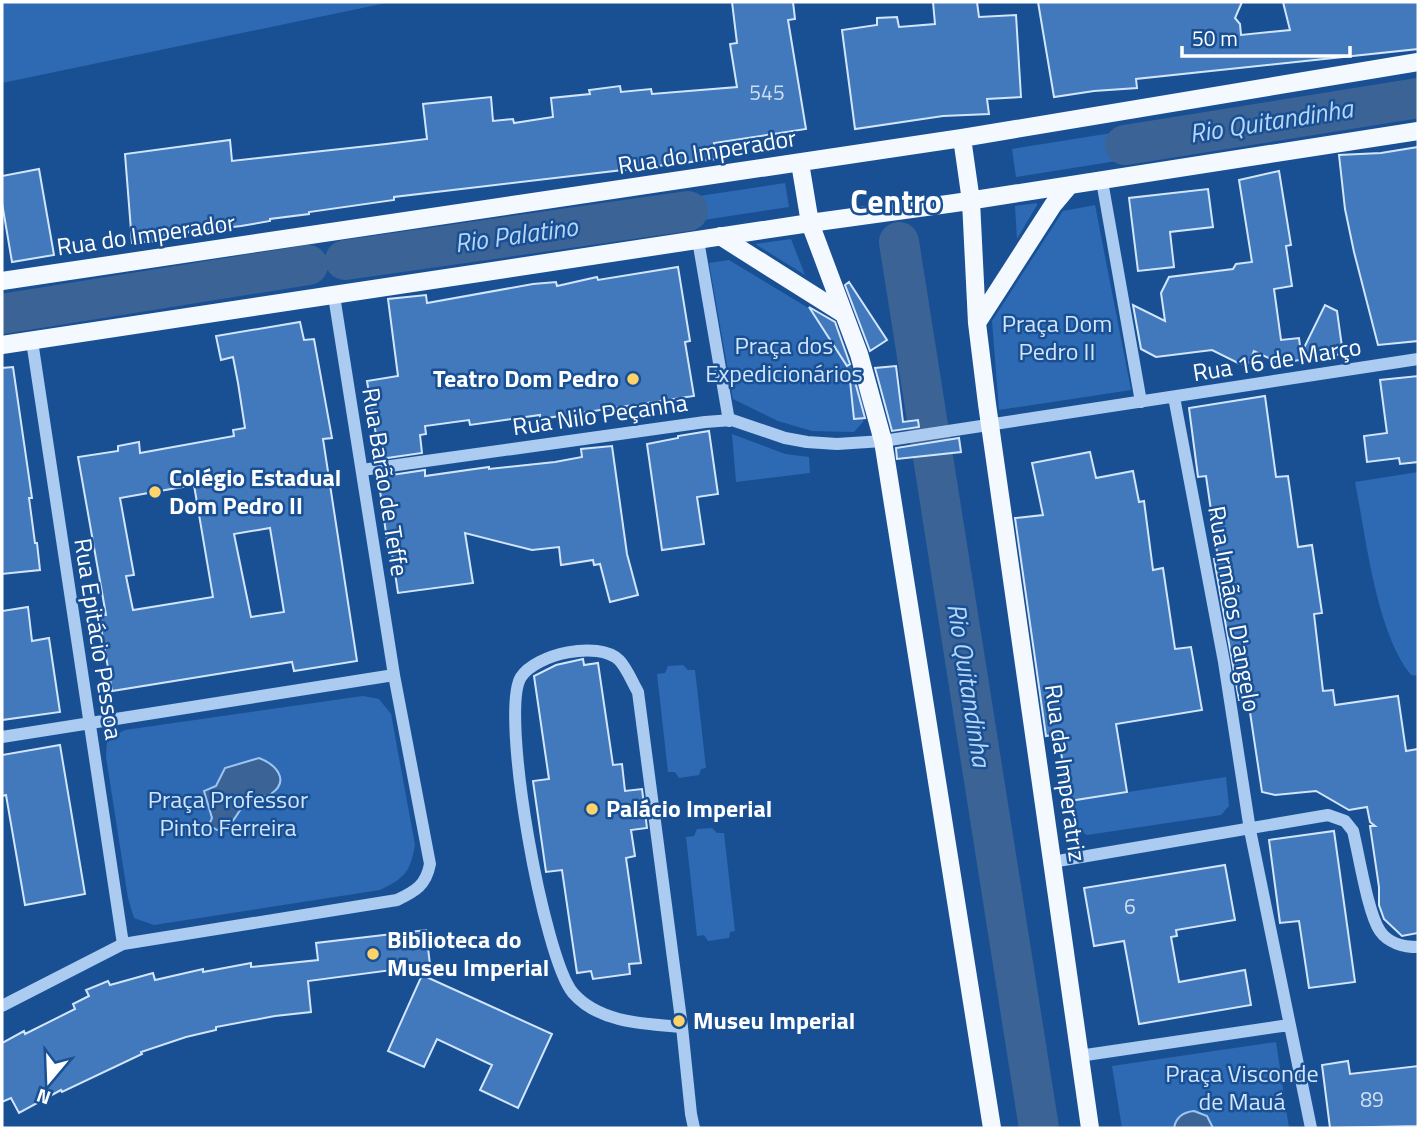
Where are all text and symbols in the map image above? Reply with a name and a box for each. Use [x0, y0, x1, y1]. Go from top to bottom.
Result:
scale bar [1182, 14, 1350, 58]
text: 50 m [1192, 22, 1238, 54]
house number: 545 [749, 76, 785, 108]
water label: Rio Quitandinha [1187, 88, 1357, 153]
street label: Rua do Imperador [615, 119, 799, 183]
district label: Centro [850, 177, 942, 225]
street label: Rua do Imperador [54, 204, 238, 264]
water label: Rio Palatino [452, 206, 581, 262]
park label: Praça Dom Pedro II [1002, 305, 1112, 369]
park label: Praça dos Expedicionários [705, 327, 863, 391]
street label: Rua 16 de Março [1190, 328, 1364, 390]
place label: Teatro Dom Pedro [433, 360, 619, 396]
marker: Teatro Dom Pedro [625, 371, 641, 387]
street label: Rua Nilo Peçanha [510, 384, 690, 444]
street label: Rua Barão de Teffe [353, 385, 419, 579]
place label: Colégio Estadual Dom Pedro II [169, 459, 341, 523]
marker: Colégio Estadual Dom Pedro II [147, 484, 163, 500]
street label: Rua Irmãos D'angelo [1199, 503, 1271, 714]
street label: Rua Epitácio Pessoa [65, 536, 133, 742]
water label: Rio Quitandinha [937, 601, 1002, 771]
street label: Rua da Imperatriz [1036, 682, 1096, 864]
park label: Praça Professor Pinto Ferreira [148, 781, 308, 845]
place label: Palácio Imperial [606, 790, 772, 826]
marker: Palácio Imperial [584, 801, 600, 817]
house number: 6 [1124, 890, 1136, 922]
place label: Biblioteca do Museu Imperial [387, 921, 549, 985]
marker: Biblioteca do Museu Imperial [365, 946, 381, 962]
place label: Museu Imperial [693, 1002, 855, 1038]
marker: Museu Imperial [671, 1013, 687, 1029]
north arrow [14, 1046, 84, 1116]
park label: Praça Visconde de Mauá [1165, 1055, 1319, 1119]
text: N [32, 1082, 54, 1113]
house number: 89 [1360, 1083, 1384, 1115]

